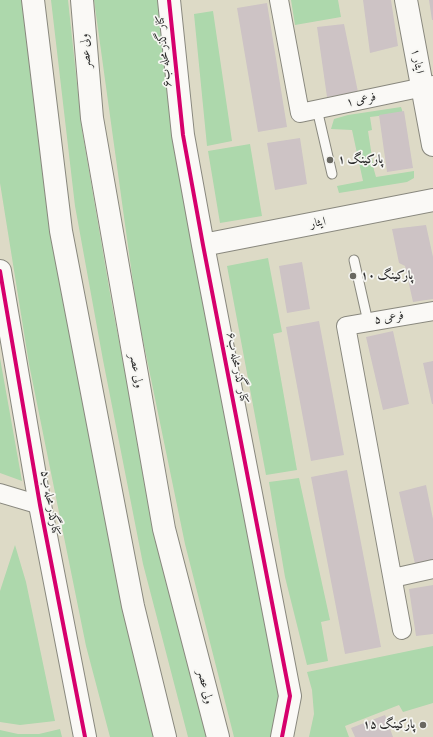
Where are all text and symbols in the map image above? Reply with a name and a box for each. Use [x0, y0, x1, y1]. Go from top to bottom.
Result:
street label: کنار گذر محله ب۶ [153, 14, 175, 88]
street label: ولی عصر [77, 33, 95, 69]
street label: ایثار ۱ [408, 47, 426, 75]
street label: فرعی ۱ [345, 90, 377, 110]
place label: پارکینگ ۱ [338, 153, 383, 167]
marker: پارکینگ ۱ [325, 155, 335, 165]
street label: ایثار [309, 214, 327, 232]
place label: پارکینگ ۱۰ [361, 269, 413, 283]
marker: پارکینگ ۱۰ [348, 271, 358, 281]
street label: فرعی ۵ [373, 308, 405, 328]
street label: کنار گذر محله ب۶ [223, 331, 251, 405]
street label: ولی عصر [126, 353, 146, 389]
street label: کنارگذر محله ب۵ [37, 469, 63, 537]
street label: ولی عصر [194, 669, 216, 705]
place label: پارکینگ ۱۵ [363, 718, 415, 732]
marker: پارکینگ ۱۵ [418, 720, 428, 730]

